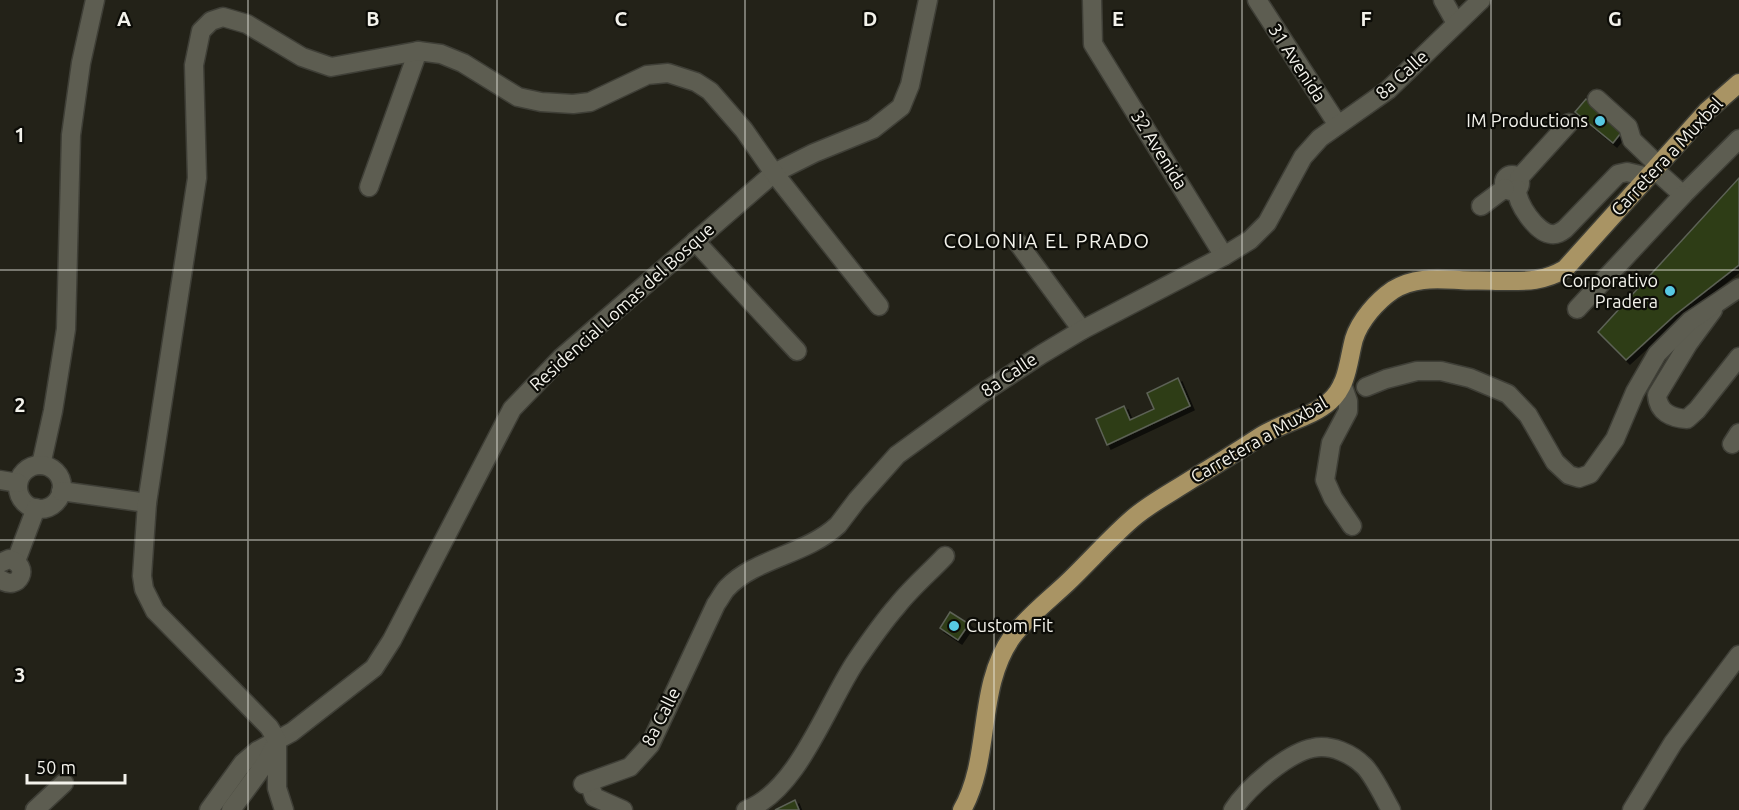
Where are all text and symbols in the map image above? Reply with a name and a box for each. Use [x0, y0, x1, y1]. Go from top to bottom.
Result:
text: A [117, 7, 131, 30]
text: B [366, 7, 380, 30]
text: C [615, 7, 628, 30]
text: D [863, 7, 877, 30]
text: E [1112, 7, 1124, 30]
text: F [1360, 7, 1372, 30]
text: G [1608, 7, 1622, 30]
street label: 31 Avenida [1265, 20, 1330, 105]
street label: 8a Calle [1371, 46, 1432, 103]
street label: Carretera a Muxbal [1606, 93, 1726, 219]
street label: 32 Avenida [1128, 106, 1192, 193]
place label: IM Productions [1466, 110, 1588, 130]
marker: IM Productions [1593, 114, 1607, 128]
text: 1 [14, 123, 26, 146]
street label: Residencial Lomas del Bosque [525, 218, 718, 394]
district label: COLONIA EL PRADO [943, 229, 1151, 252]
place label: Corporativo Pradera [1562, 270, 1658, 311]
marker: Corporativo Pradera [1663, 284, 1677, 298]
street label: 8a Calle [977, 348, 1040, 400]
street label: Carretera a Muxbal [1187, 392, 1330, 486]
text: 2 [14, 393, 26, 416]
place label: Custom Fit [966, 615, 1053, 635]
marker: Custom Fit [947, 619, 961, 633]
text: 3 [14, 663, 26, 686]
street label: 8a Calle [637, 684, 683, 749]
scale bar [27, 747, 124, 785]
text: 50 m [36, 757, 76, 777]

